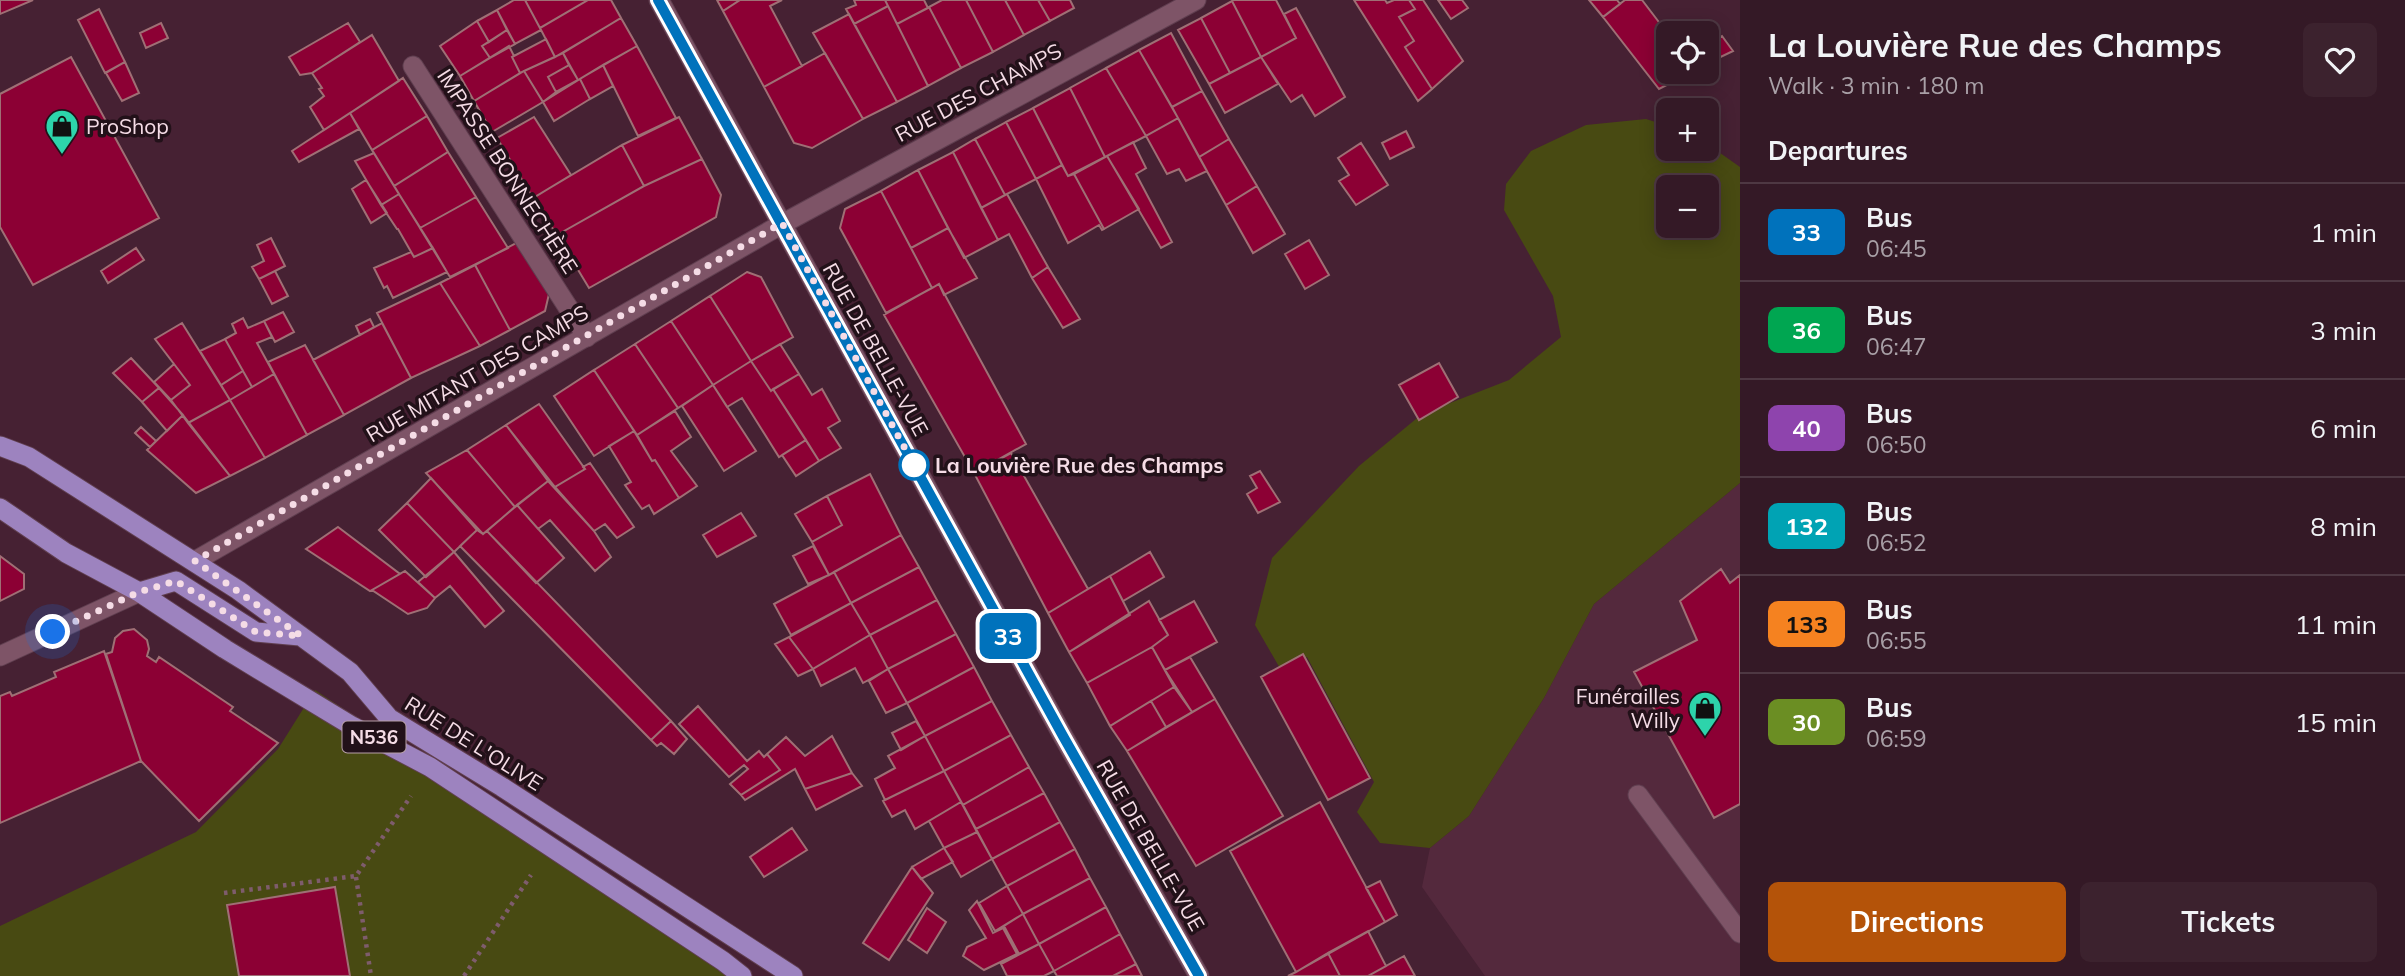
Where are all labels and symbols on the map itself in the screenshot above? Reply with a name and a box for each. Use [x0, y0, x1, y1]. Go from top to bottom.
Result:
street label: RUE DES CHAMPS [890, 37, 1066, 147]
street label: IMPASSE BONNECHÈRE [432, 64, 584, 278]
shop icon: ProShop [43, 107, 81, 156]
place label: ProShop [86, 113, 169, 139]
street label: RUE DE BELLE-VUE [818, 258, 934, 440]
street label: RUE MITANT DES CAMPS [361, 299, 593, 447]
marker: La Louvière Rue des Champs [899, 450, 929, 480]
place label: La Louvière Rue des Champs [935, 452, 1224, 478]
line badge: 33 [976, 613, 1040, 659]
your location [35, 614, 70, 649]
place label: Funérailles Willy [1576, 683, 1680, 733]
shop icon: Funérailles Willy [1686, 689, 1724, 738]
street label: RUE DE L'OLIVE [400, 690, 548, 796]
road number: N536 [342, 722, 406, 752]
street label: RUE DE BELLE-VUE [1091, 755, 1211, 935]

